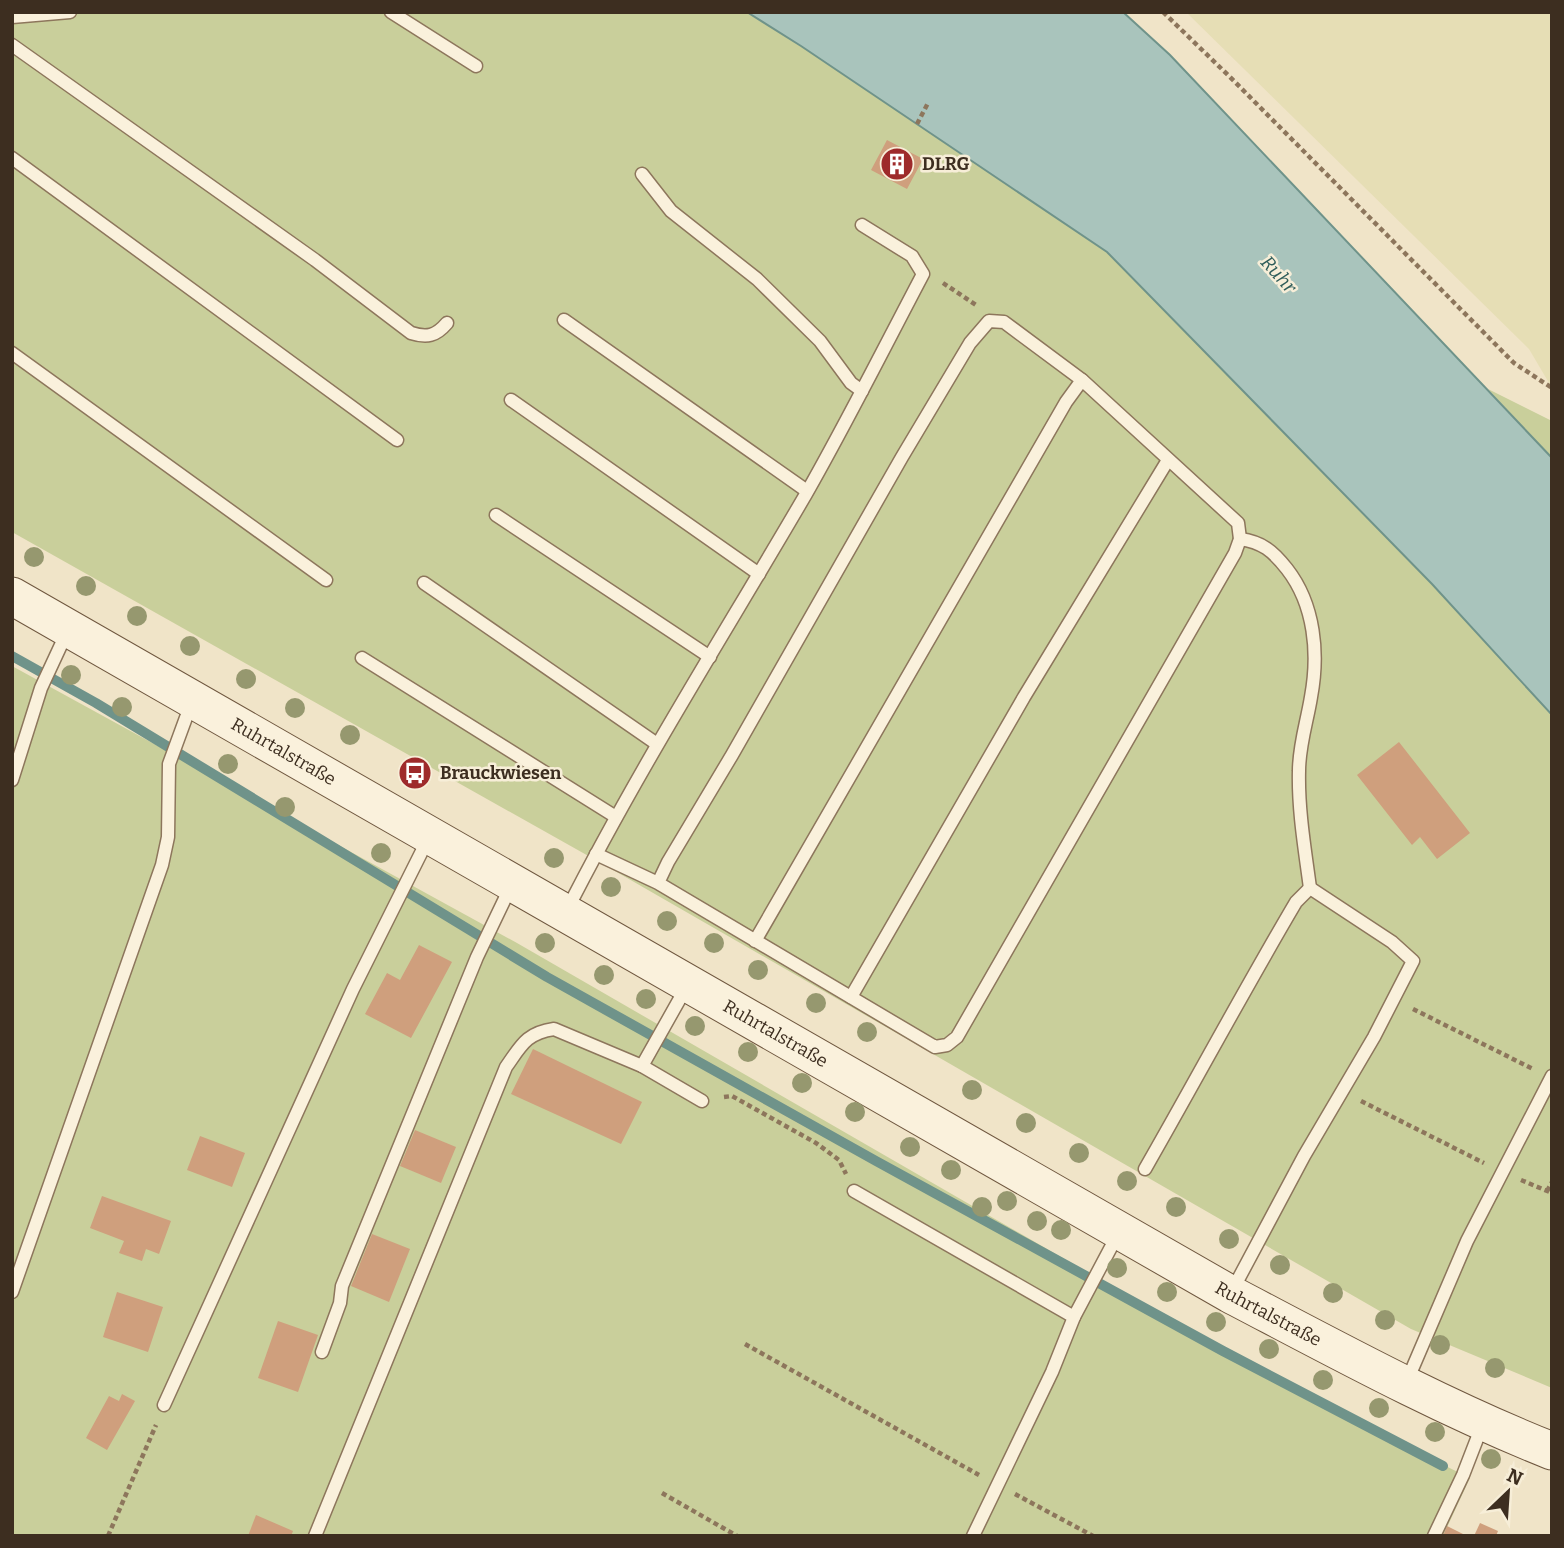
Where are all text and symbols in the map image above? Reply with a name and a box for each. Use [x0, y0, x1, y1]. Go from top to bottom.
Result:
building icon: DLRG [878, 145, 916, 183]
place label: DLRG [922, 153, 970, 175]
water label: Ruhr [1256, 251, 1302, 299]
street label: Ruhrtalstraße [227, 713, 340, 790]
bus stop icon: Brauckwiesen [396, 754, 434, 792]
place label: Brauckwiesen [440, 762, 562, 784]
street label: Ruhrtalstraße [719, 995, 832, 1072]
street label: Ruhrtalstraße [1211, 1277, 1325, 1351]
north arrow [1473, 1457, 1543, 1527]
text: N [1503, 1464, 1527, 1491]

